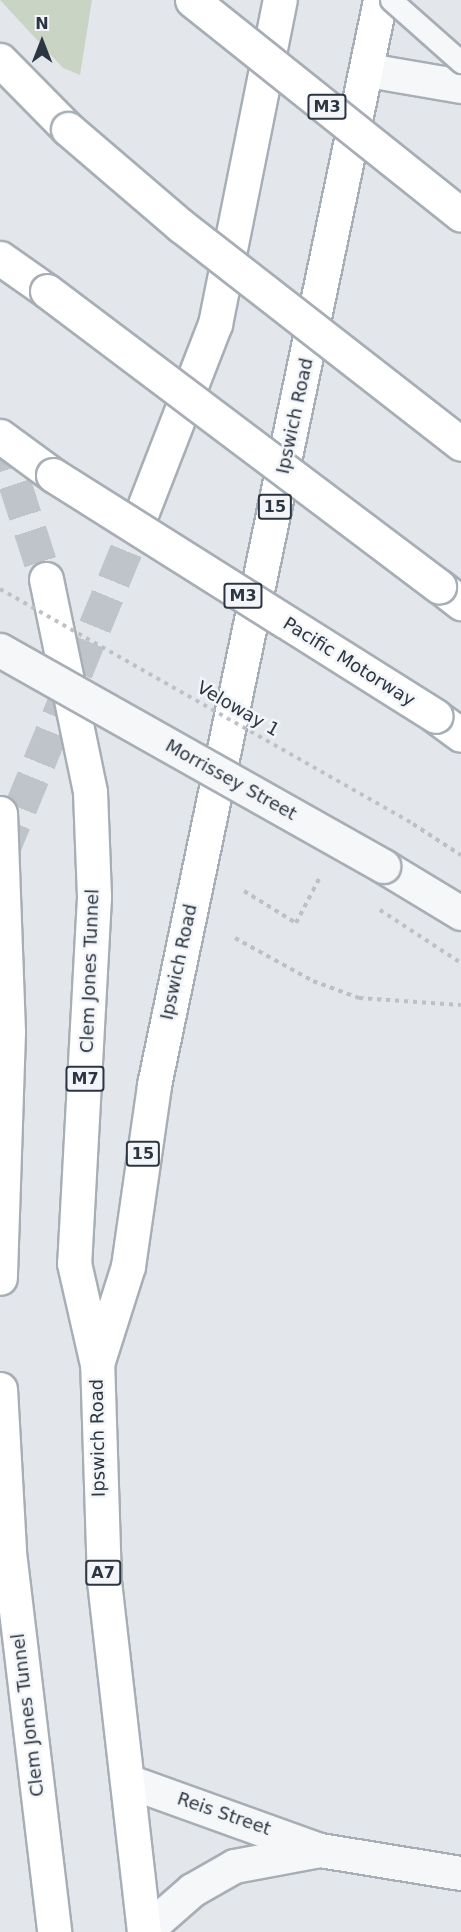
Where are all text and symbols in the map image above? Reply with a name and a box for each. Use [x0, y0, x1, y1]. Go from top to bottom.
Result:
north arrow [12, 12, 72, 72]
text: N [35, 14, 49, 33]
road number: M3 [306, 94, 348, 120]
street label: Ipswich Road [272, 356, 318, 476]
road number: 15 [257, 494, 293, 520]
road number: M3 [222, 583, 264, 609]
street label: Pacific Motorway [279, 613, 419, 711]
street label: Veloway 1 [193, 677, 283, 741]
street label: Morrissey Street [162, 735, 300, 825]
street label: Clem Jones Tunnel [76, 888, 104, 1054]
street label: Ipswich Road [156, 902, 202, 1022]
road number: M7 [64, 1066, 106, 1092]
road number: 15 [125, 1141, 161, 1167]
street label: Ipswich Road [86, 1379, 110, 1497]
road number: A7 [85, 1560, 121, 1586]
street label: Clem Jones Tunnel [7, 1632, 49, 1798]
street label: Reis Street [174, 1788, 274, 1840]

